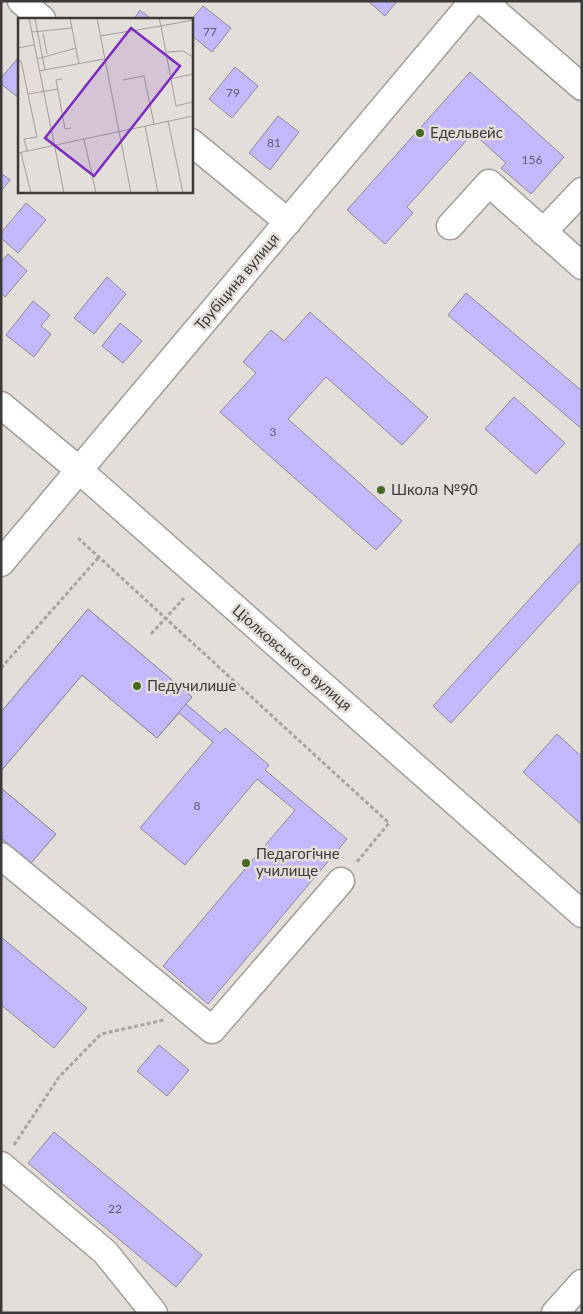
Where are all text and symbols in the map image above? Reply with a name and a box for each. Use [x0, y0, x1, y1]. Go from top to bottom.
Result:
inset map [18, 18, 192, 192]
house number: 77 [203, 24, 217, 39]
house number: 79 [226, 85, 240, 100]
place label: Едельвейс [430, 123, 503, 141]
marker: Едельвейс [414, 127, 426, 139]
house number: 81 [267, 135, 281, 150]
house number: 156 [522, 152, 542, 167]
street label: Трубіцина вулиця [190, 229, 282, 334]
house number: 3 [270, 424, 277, 439]
place label: Школа №90 [391, 480, 478, 498]
marker: Школа №90 [375, 484, 387, 496]
street label: Ціолковського вулиця [229, 601, 356, 714]
place label: Педучилише [147, 676, 236, 694]
marker: Педучилише [131, 680, 143, 692]
house number: 8 [194, 798, 201, 813]
place label: Педагогічне училище [256, 844, 340, 879]
marker: Педагогічне училище [240, 857, 252, 869]
house number: 22 [108, 1201, 122, 1216]

